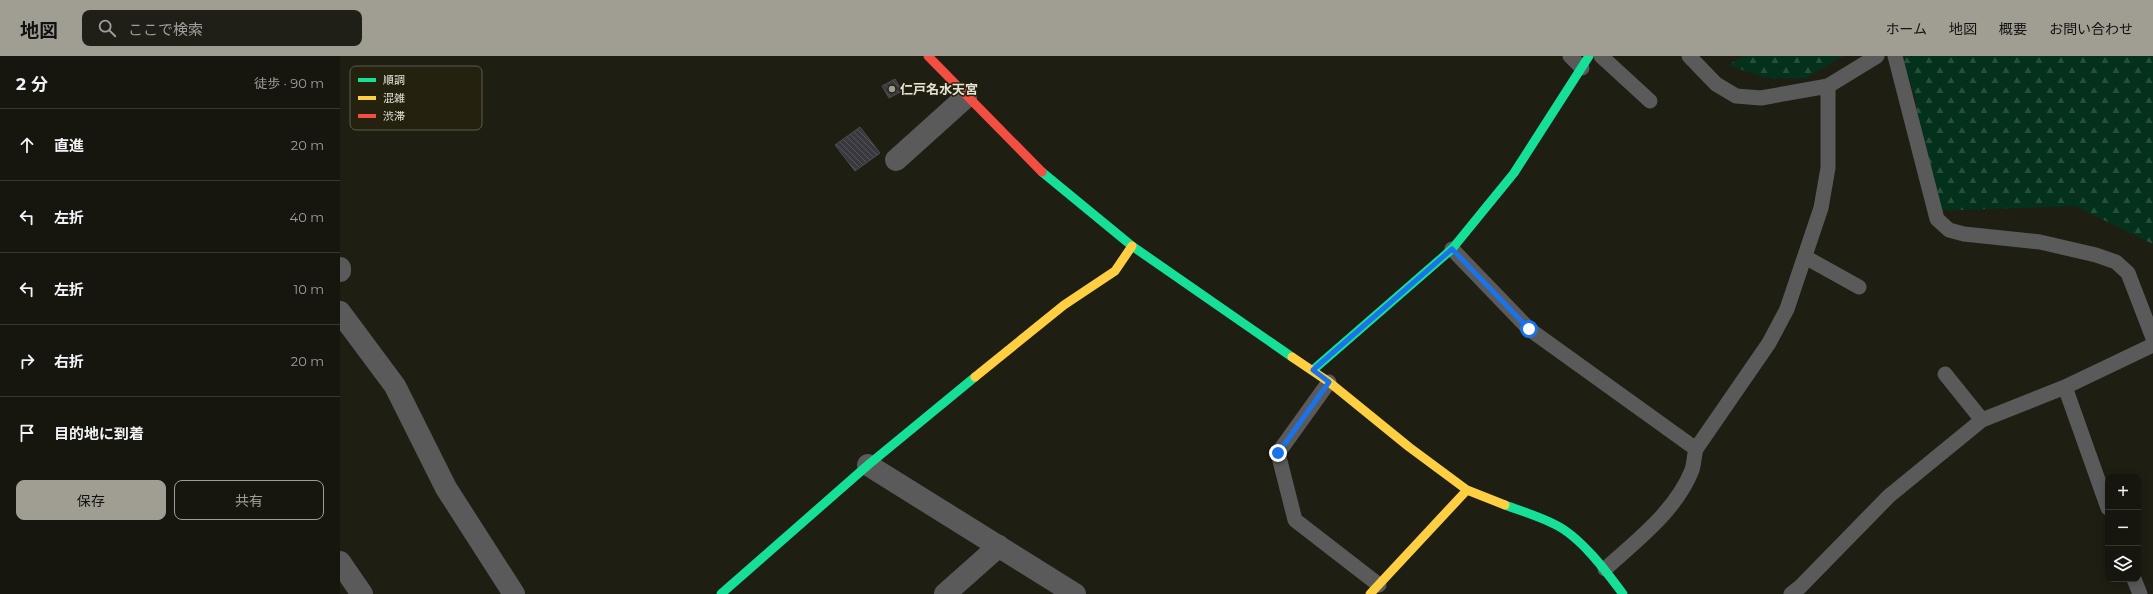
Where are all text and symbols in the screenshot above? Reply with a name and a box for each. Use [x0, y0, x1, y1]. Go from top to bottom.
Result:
search box [82, 10, 362, 46]
icon: search [96, 17, 118, 39]
text: 地図 [20, 19, 58, 42]
text: ここで検索 [128, 20, 203, 39]
text: ホーム [1885, 20, 1927, 38]
text: 地図 [1949, 20, 1977, 38]
text: 概要 [1999, 20, 2027, 38]
text: お問い合わせ [2049, 20, 2133, 38]
legend [350, 66, 482, 130]
text: 順調 [383, 73, 405, 87]
text: 2 分 [16, 74, 48, 94]
text: 徒歩 · 90 m [254, 75, 324, 91]
place label: 仁戸名水天宮 [900, 81, 978, 97]
marker: 仁戸名水天宮 [887, 84, 897, 94]
text: 混雑 [383, 91, 405, 105]
text: 渋滞 [383, 109, 405, 123]
icon: ahead [16, 134, 38, 156]
text: 直進 [54, 136, 84, 155]
text: 20 m [291, 137, 324, 153]
icon: left [16, 206, 38, 228]
text: 左折 [54, 208, 84, 227]
text: 40 m [290, 209, 324, 225]
icon: left [16, 278, 38, 300]
text: 左折 [54, 280, 84, 299]
text: 10 m [294, 281, 324, 297]
route start [1520, 320, 1538, 338]
icon: right [16, 350, 38, 372]
text: 右折 [54, 352, 84, 371]
text: 20 m [291, 353, 324, 369]
icon: arrive [16, 422, 38, 444]
text: 目的地に到着 [54, 424, 144, 443]
route end [1269, 444, 1287, 462]
map controls [2105, 474, 2141, 582]
button: + [2105, 474, 2141, 510]
button: 保存 [16, 480, 166, 520]
button: 共有 [174, 480, 324, 520]
button: − [2105, 510, 2141, 546]
button: layers [2105, 546, 2141, 582]

